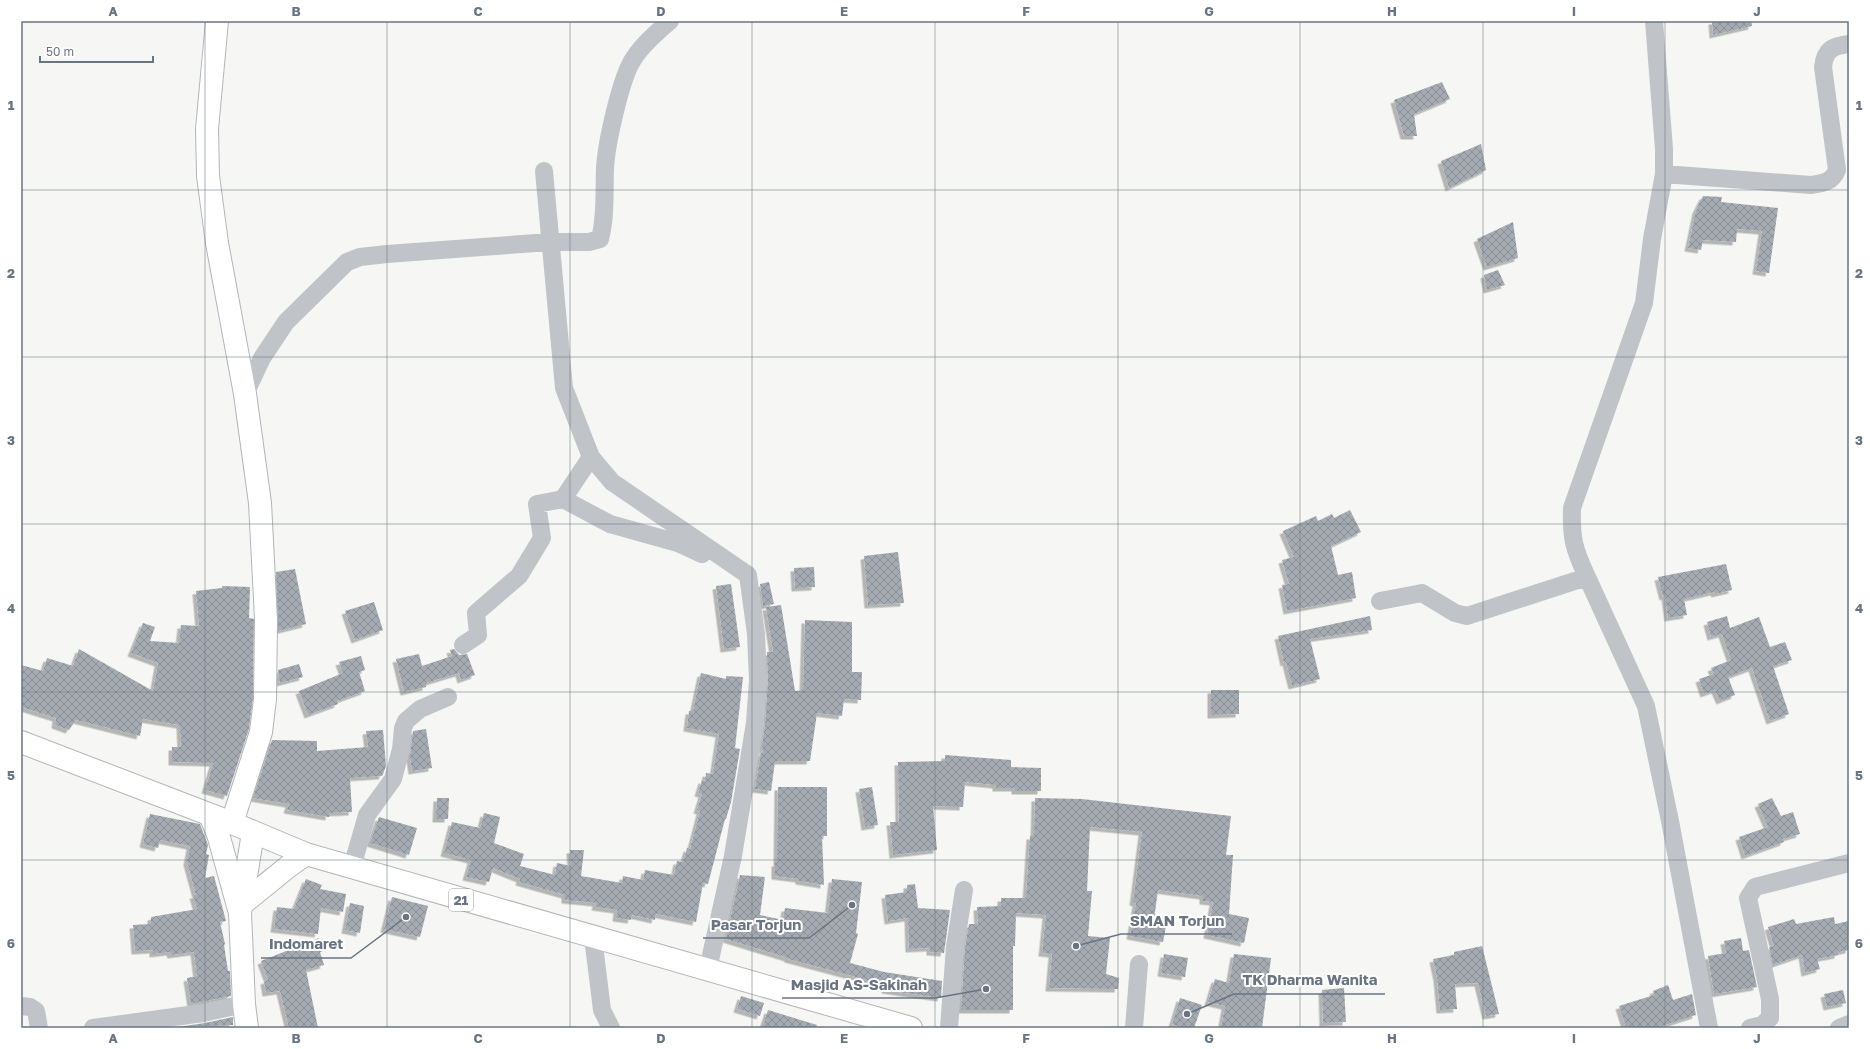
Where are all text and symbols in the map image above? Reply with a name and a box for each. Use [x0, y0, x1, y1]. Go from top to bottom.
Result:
text: A [108, 3, 118, 19]
text: B [291, 3, 301, 19]
text: C [473, 3, 483, 19]
text: D [656, 3, 666, 19]
text: E [840, 3, 848, 19]
text: F [1022, 3, 1030, 19]
text: G [1204, 3, 1214, 19]
text: H [1387, 3, 1397, 19]
text: I [1572, 3, 1576, 19]
text: J [1753, 3, 1761, 19]
scale bar [40, 38, 153, 64]
text: 50 m [46, 44, 74, 59]
text: 1 [8, 97, 15, 113]
text: 1 [1856, 97, 1863, 113]
text: 2 [7, 265, 15, 281]
text: 2 [1855, 265, 1863, 281]
text: 3 [7, 432, 15, 448]
text: 3 [1855, 432, 1863, 448]
text: 4 [7, 600, 15, 616]
text: 4 [1855, 600, 1863, 616]
text: 5 [7, 767, 15, 783]
text: 5 [1855, 767, 1863, 783]
road number: 21 [449, 889, 473, 911]
callout: SMAN Torjun [1121, 907, 1232, 934]
callout: Pasar Torjun [703, 911, 809, 938]
text: SMAN Torjun [1130, 911, 1224, 929]
text: Pasar Torjun [711, 915, 801, 933]
callout: Indomaret [261, 931, 351, 958]
text: Indomaret [269, 934, 343, 952]
text: 6 [7, 935, 15, 951]
text: 6 [1855, 935, 1863, 951]
callout: TK Dharma Wanita [1234, 967, 1385, 994]
text: TK Dharma Wanita [1242, 970, 1378, 988]
callout: Masjid AS-Sakinah [782, 971, 935, 998]
text: Masjid AS-Sakinah [791, 975, 927, 993]
text: A [108, 1030, 118, 1046]
text: B [291, 1030, 301, 1046]
text: C [473, 1030, 483, 1046]
text: D [656, 1030, 666, 1046]
text: E [840, 1030, 848, 1046]
text: F [1022, 1030, 1030, 1046]
text: G [1204, 1030, 1214, 1046]
text: H [1387, 1030, 1397, 1046]
text: I [1572, 1030, 1576, 1046]
text: J [1753, 1030, 1761, 1046]

